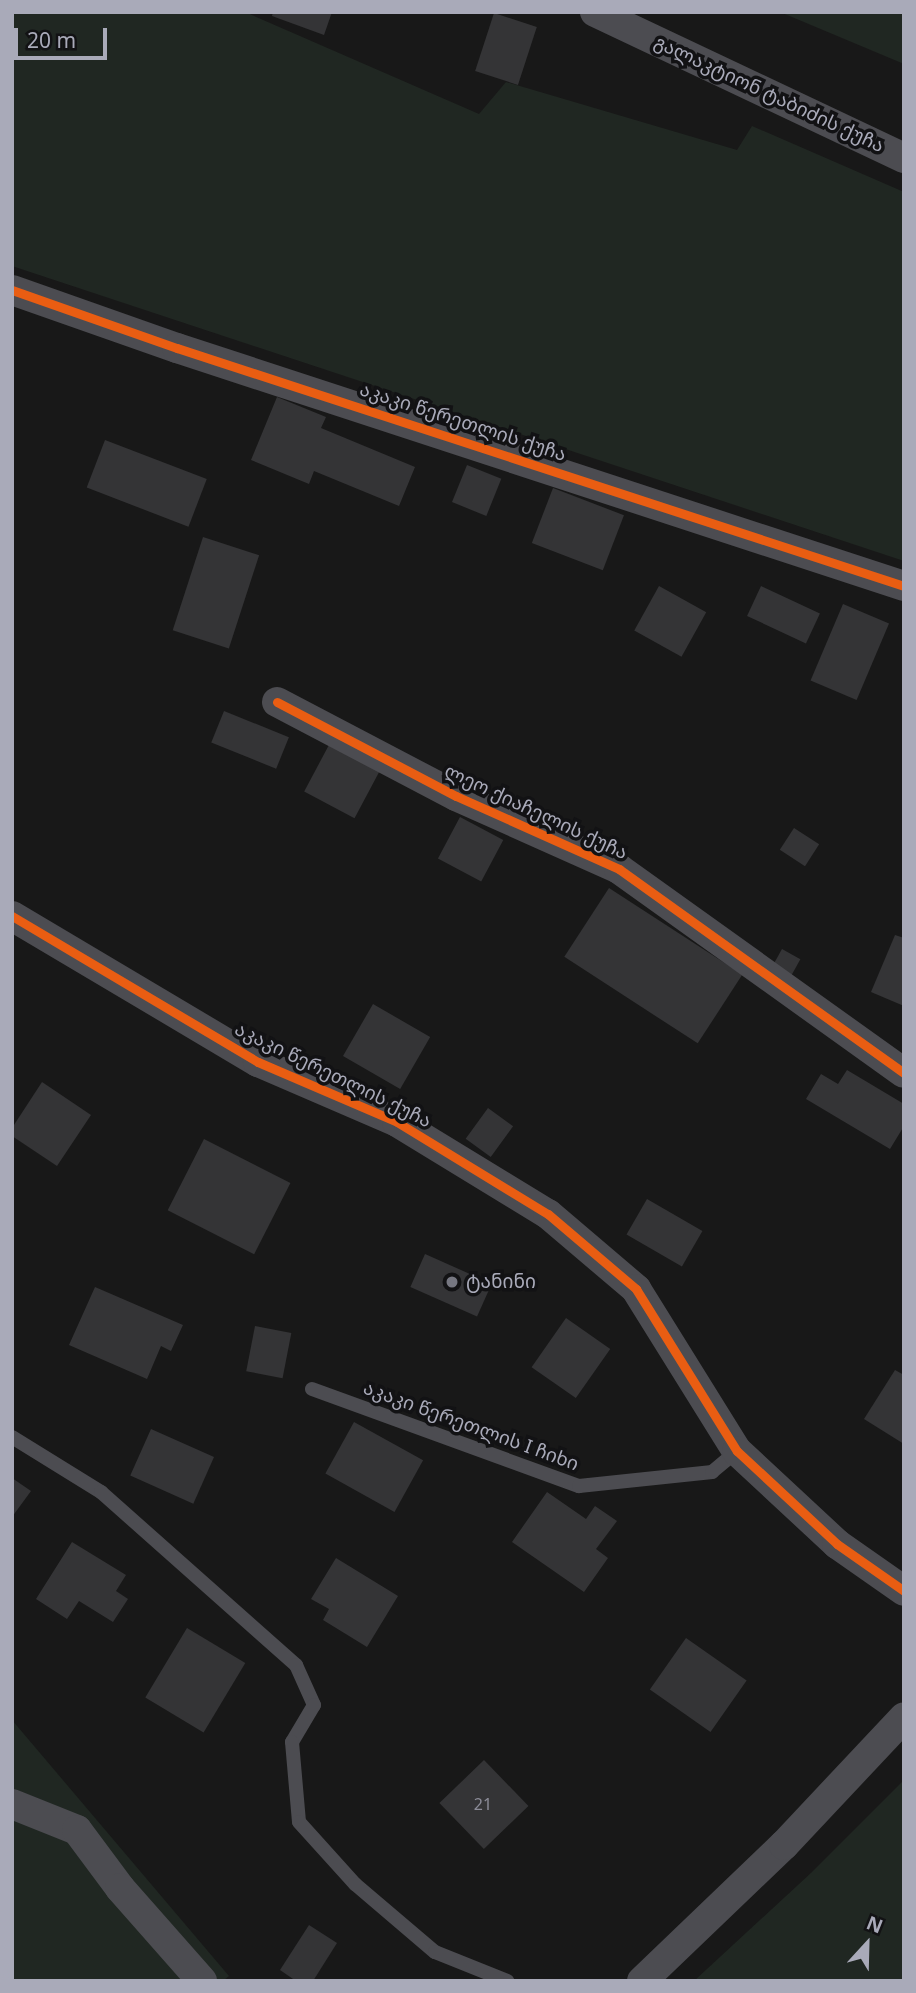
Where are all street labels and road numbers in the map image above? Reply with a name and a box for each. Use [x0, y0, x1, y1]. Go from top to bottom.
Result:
street label: გალაკტიონ ტაბიძის ქუჩა [650, 31, 888, 157]
street label: აკაკი წერეთლის ქუჩა [357, 378, 569, 466]
street label: ლეო ქიაჩელის ქუჩა [441, 760, 631, 864]
street label: აკაკი წერეთლის ქუჩა [231, 1017, 435, 1133]
street label: აკაკი წერეთლის I ჩიხი [360, 1376, 582, 1476]

